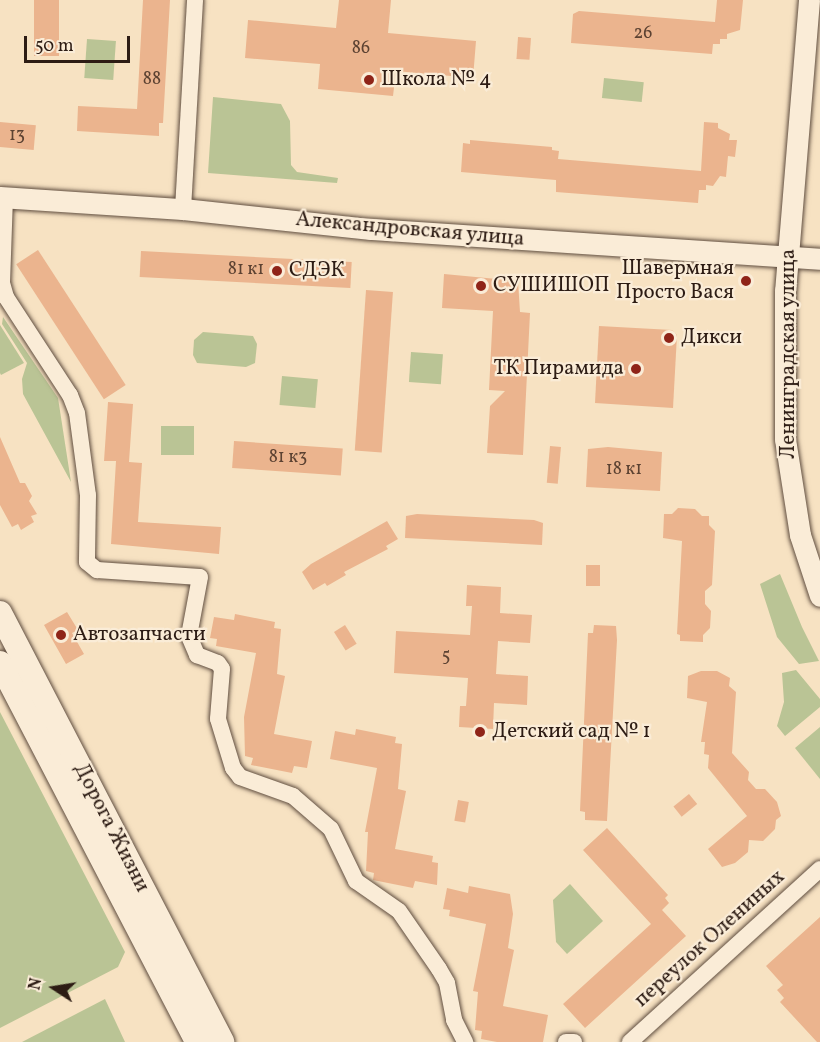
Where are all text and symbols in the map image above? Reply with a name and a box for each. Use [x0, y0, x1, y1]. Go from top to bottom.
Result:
house number: 26 [634, 23, 652, 45]
scale bar [27, 24, 134, 62]
text: 50 m [35, 34, 74, 59]
house number: 86 [352, 38, 370, 60]
place label: Школа № 4 [381, 67, 492, 93]
house number: 88 [143, 69, 161, 91]
marker: Школа № 4 [362, 73, 376, 87]
house number: 13 [9, 125, 25, 147]
street label: Александровская улица [294, 207, 526, 253]
street label: Ленинградская улица [776, 249, 802, 459]
place label: Шавермная Просто Вася [616, 256, 734, 306]
place label: СДЭК [289, 258, 345, 284]
house number: 81 к1 [228, 259, 264, 281]
marker: СДЭК [270, 264, 284, 278]
place label: СУШИШОП [493, 273, 610, 299]
marker: Шавермная Просто Вася [739, 274, 753, 288]
marker: СУШИШОП [474, 279, 488, 293]
place label: Дикси [681, 325, 742, 351]
marker: Дикси [662, 331, 676, 345]
place label: ТК Пирамида [493, 356, 624, 382]
marker: ТК Пирамида [629, 362, 643, 376]
house number: 81 к3 [269, 447, 307, 469]
house number: 18 к1 [606, 459, 642, 481]
place label: Автозапчасти [73, 622, 206, 648]
marker: Автозапчасти [54, 628, 68, 642]
house number: 5 [442, 646, 450, 668]
place label: Детский сад № 1 [492, 719, 651, 745]
marker: Детский сад № 1 [473, 725, 487, 739]
street label: Дорога Жизни [68, 759, 154, 897]
street label: переулок Олениных [630, 865, 790, 1013]
north arrow [24, 958, 84, 1018]
text: N [24, 976, 48, 992]

